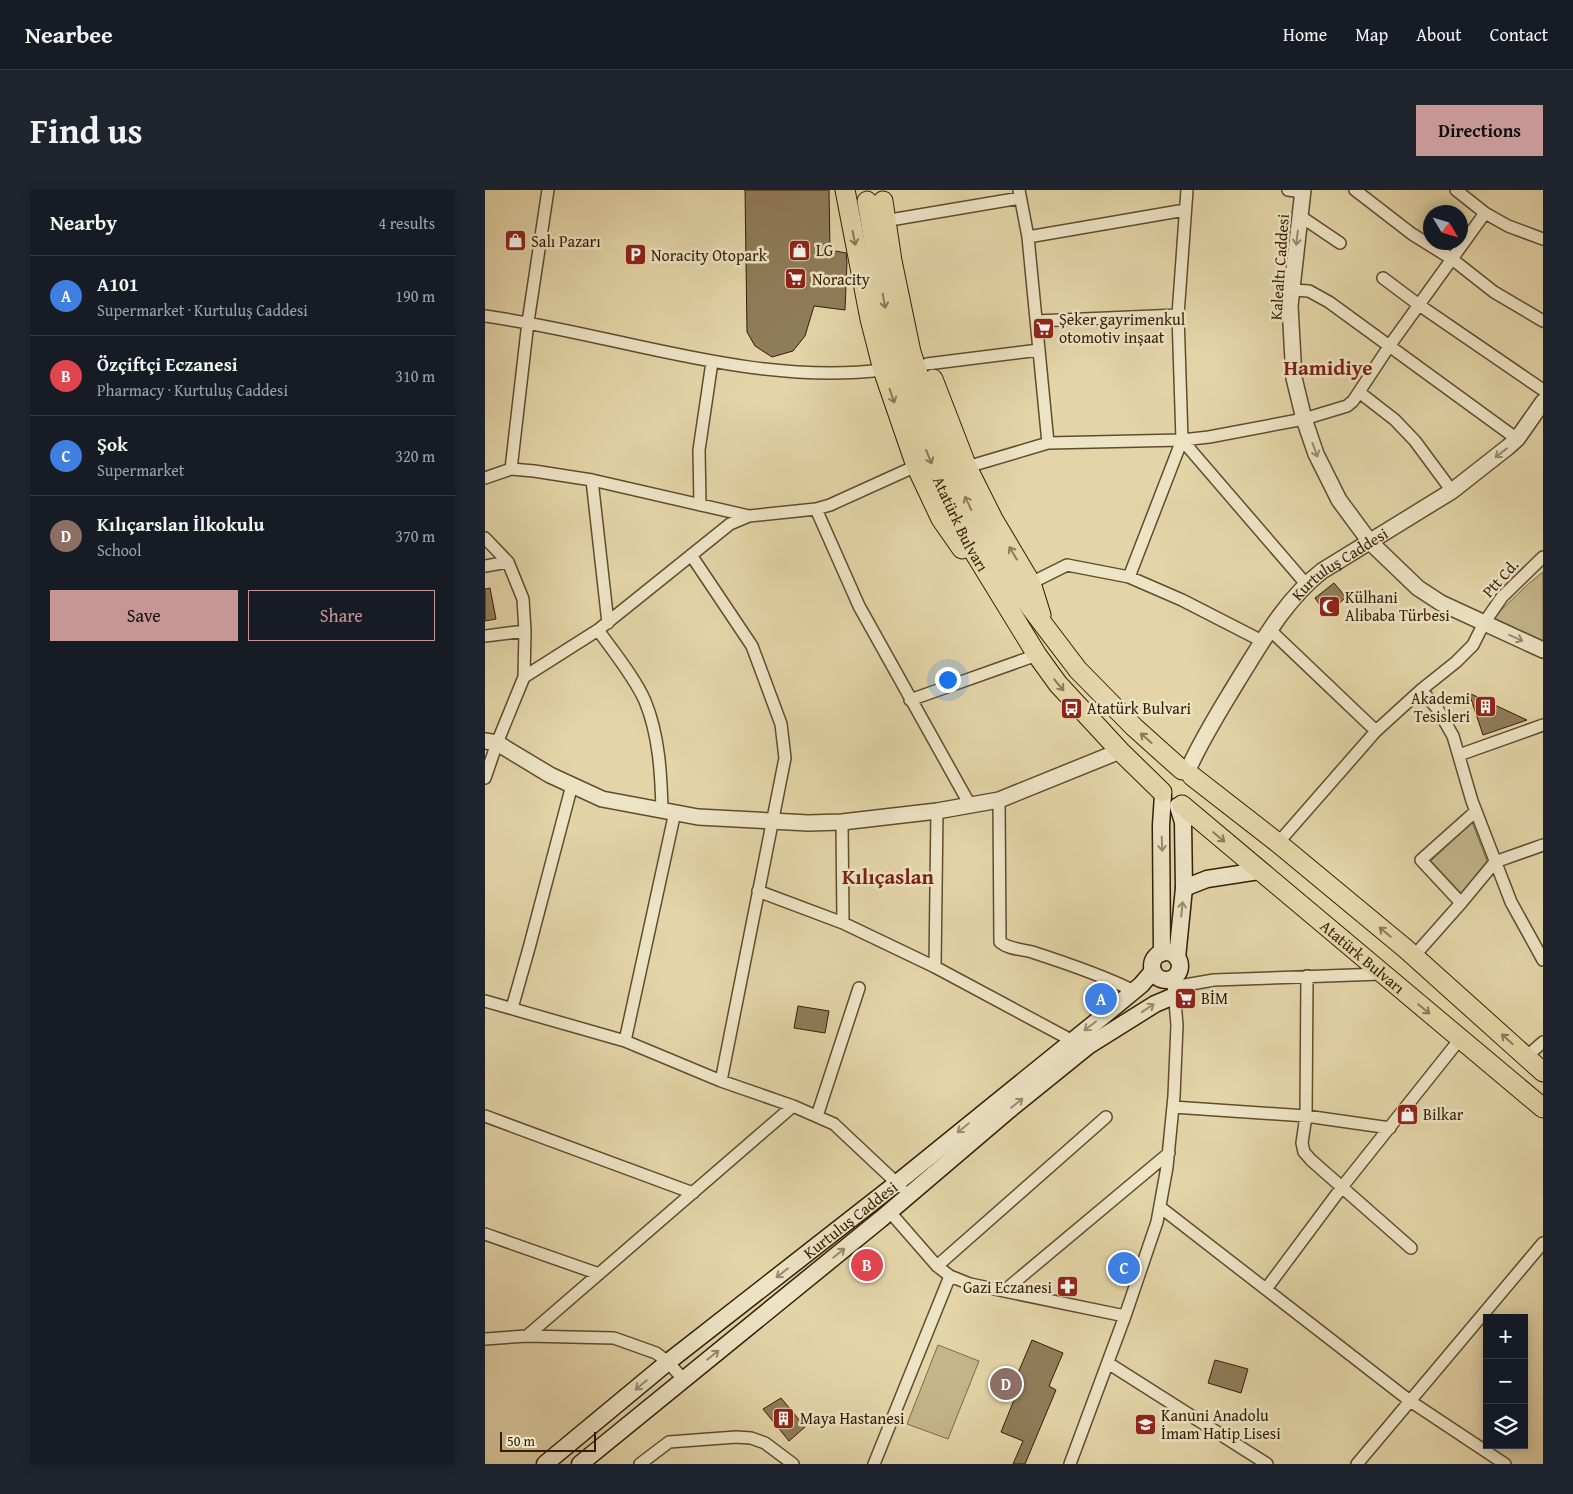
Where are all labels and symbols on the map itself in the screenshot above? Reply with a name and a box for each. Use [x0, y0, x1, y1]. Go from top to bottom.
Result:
north arrow [1423, 205, 1468, 250]
street label: Kalealtı Caddesi [1263, 213, 1295, 321]
shop icon: Salı Pazarı [503, 229, 527, 253]
place label: Salı Pazarı [531, 229, 601, 253]
one-way arrow [850, 229, 860, 245]
one-way arrow [1292, 230, 1302, 246]
shop icon: LG [788, 238, 812, 262]
place label: LG [816, 238, 834, 262]
parking icon: Noracity Otopark [623, 243, 647, 267]
place label: Noracity Otopark [651, 243, 768, 267]
supermarket icon: Noracity [784, 267, 808, 291]
place label: Noracity [812, 267, 870, 291]
one-way arrow [880, 292, 890, 308]
place label: Şeker gayrimenkul otomotiv inşaat [1059, 307, 1186, 349]
supermarket icon: Şeker gayrimenkul otomotiv inşaat [1031, 316, 1055, 340]
district label: Hamidiye [1283, 352, 1373, 383]
one-way arrow [888, 387, 897, 403]
one-way arrow [1311, 442, 1320, 457]
one-way arrow [1495, 448, 1508, 459]
one-way arrow [924, 449, 934, 464]
street label: Atatürk Bulvarı [927, 472, 995, 576]
one-way arrow [962, 496, 972, 511]
street label: Kurtuluş Caddesi [1285, 521, 1393, 606]
one-way arrow [1008, 547, 1018, 561]
street label: Ptt Cd. [1476, 553, 1524, 603]
place label: Külhani Alibaba Türbesi [1345, 585, 1450, 627]
mosque icon: Külhani Alibaba Türbesi [1317, 594, 1341, 618]
one-way arrow [1508, 634, 1523, 643]
your location [935, 667, 961, 693]
one-way arrow [1054, 679, 1065, 692]
place label: Akademi Tesisleri [1411, 686, 1471, 728]
building icon: Akademi Tesisleri [1474, 695, 1498, 719]
bus stop icon: Atatürk Bulvari [1059, 696, 1083, 720]
place label: Atatürk Bulvari [1087, 696, 1191, 720]
one-way arrow [1139, 732, 1152, 744]
one-way arrow [1213, 831, 1226, 843]
one-way arrow [1157, 835, 1166, 851]
district label: Kılıçaslan [842, 861, 935, 892]
one-way arrow [1177, 902, 1187, 918]
street label: Atatürk Bulvarı [1315, 914, 1411, 1000]
one-way arrow [1379, 926, 1392, 937]
pin: A [1085, 980, 1117, 1018]
supermarket icon: BİM [1173, 986, 1197, 1010]
place label: BİM [1201, 986, 1228, 1010]
one-way arrow [1141, 1003, 1155, 1014]
one-way arrow [1417, 1004, 1430, 1015]
one-way arrow [1083, 1021, 1097, 1031]
one-way arrow [1500, 1034, 1513, 1045]
one-way arrow [1010, 1098, 1023, 1109]
shop icon: Bilkar [1395, 1102, 1419, 1126]
place label: Bilkar [1423, 1102, 1464, 1126]
one-way arrow [957, 1123, 970, 1134]
street label: Kurtuluş Caddesi [798, 1175, 903, 1264]
pin: B [851, 1246, 883, 1284]
one-way arrow [832, 1248, 845, 1259]
pin: C [1108, 1249, 1140, 1287]
one-way arrow [775, 1268, 788, 1279]
place label: Gazi Eczanesi [963, 1275, 1053, 1299]
pharmacy icon: Gazi Eczanesi [1056, 1275, 1080, 1299]
one-way arrow [706, 1350, 719, 1361]
pin: D [990, 1365, 1022, 1403]
one-way arrow [634, 1380, 647, 1391]
place label: Kanuni Anadolu İmam Hatip Lisesi [1161, 1403, 1281, 1445]
building icon: Maya Hastanesi [772, 1406, 796, 1430]
place label: Maya Hastanesi [800, 1406, 905, 1430]
school or university icon: Kanuni Anadolu İmam Hatip Lisesi [1133, 1412, 1157, 1436]
scale bar [500, 1429, 596, 1452]

